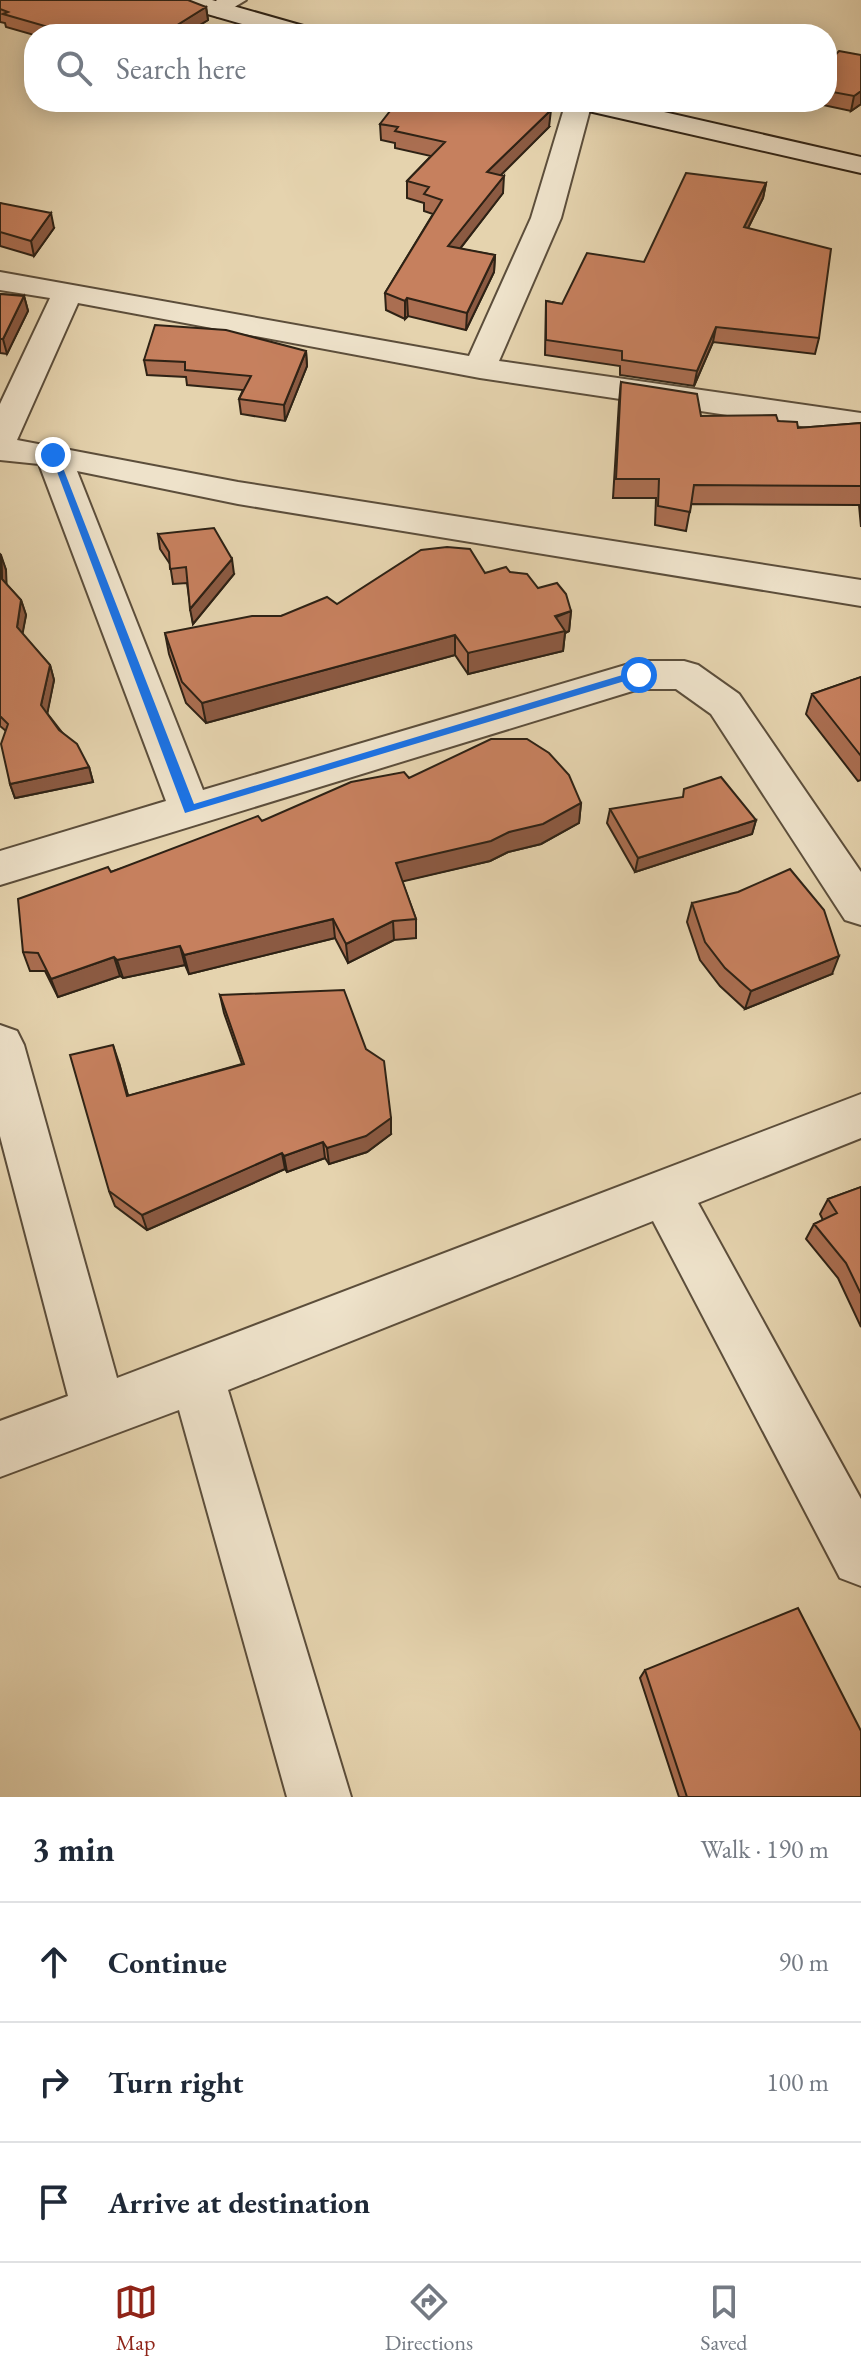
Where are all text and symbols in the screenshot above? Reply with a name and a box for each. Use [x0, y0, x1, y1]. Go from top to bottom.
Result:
search box [24, 24, 837, 112]
icon: search [52, 46, 96, 90]
text: Search here [116, 49, 246, 88]
route end [35, 437, 71, 473]
route start [621, 657, 657, 693]
text: 3 min [32, 1827, 115, 1871]
text: Walk · 190 m [701, 1832, 829, 1866]
icon: ahead [32, 1940, 76, 1984]
text: Continue [108, 1943, 227, 1982]
text: 90 m [779, 1945, 829, 1979]
icon: right [32, 2060, 76, 2104]
text: Turn right [108, 2063, 244, 2102]
text: 100 m [766, 2065, 829, 2099]
icon: arrive [32, 2180, 76, 2224]
text: Arrive at destination [108, 2183, 370, 2222]
tab: Map [114, 2280, 158, 2357]
tab: Directions [385, 2280, 473, 2357]
tab: Saved [700, 2280, 747, 2357]

